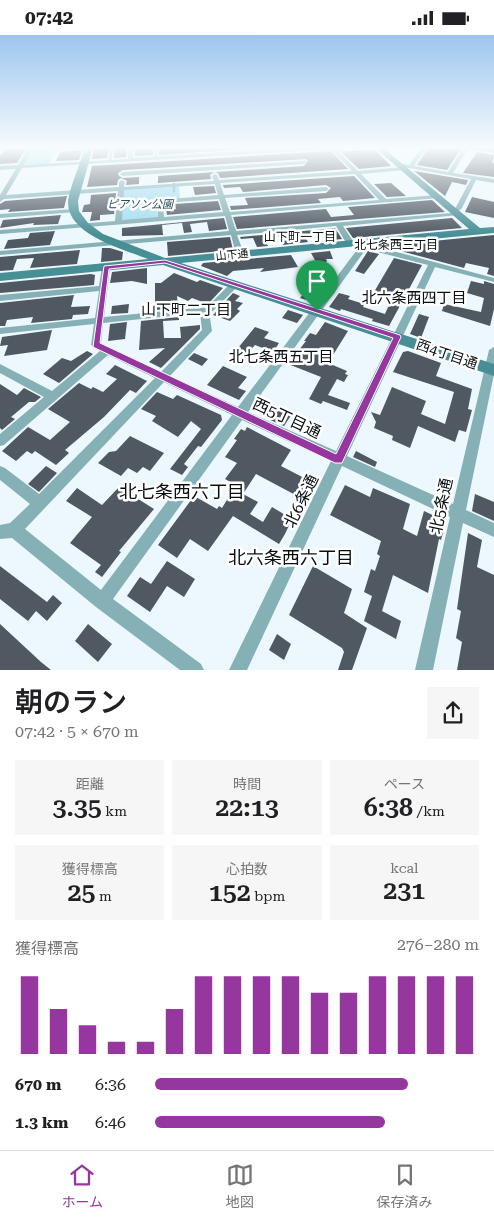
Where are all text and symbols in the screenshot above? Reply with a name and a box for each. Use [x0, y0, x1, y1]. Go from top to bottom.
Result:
text: 07:42 [25, 6, 74, 29]
park label: ピアソン公園 [107, 198, 175, 211]
district label: 山下町一丁目 [264, 230, 336, 244]
district label: 北七条西三丁目 [354, 238, 438, 252]
street label: 山下通 [215, 247, 249, 263]
pin [296, 260, 338, 311]
icon: arrive [303, 267, 331, 295]
district label: 北六条西四丁目 [361, 289, 467, 307]
district label: 山下町二丁目 [141, 301, 231, 319]
street label: 西4丁目通 [414, 336, 480, 372]
district label: 北七条西五丁目 [228, 348, 334, 366]
street label: 西5丁目通 [250, 394, 324, 442]
street label: 北6条通 [280, 471, 322, 531]
street label: 北5条通 [426, 476, 456, 536]
district label: 北七条西六丁目 [119, 481, 245, 502]
district label: 北六条西六丁目 [228, 547, 354, 568]
text: 朝のラン [15, 686, 127, 719]
button: share [427, 687, 479, 739]
text: 07:42 · 5 × 670 m [15, 722, 139, 741]
text: 距離 [76, 776, 104, 792]
text: 時間 [233, 776, 261, 792]
text: ペース [384, 776, 425, 792]
text: 3.35 [52, 793, 102, 822]
text: 22:13 [215, 793, 279, 822]
text: 6:38 [364, 793, 413, 822]
text: km [102, 803, 127, 819]
text: /km [413, 803, 445, 819]
text: kcal [390, 860, 418, 876]
text: 獲得標高 [62, 861, 118, 877]
text: 心拍数 [226, 861, 268, 877]
text: 231 [383, 876, 425, 905]
text: 25 [68, 878, 96, 907]
text: 152 [209, 878, 251, 907]
text: m [96, 888, 112, 904]
text: bpm [251, 888, 285, 904]
text: 276–280 m [397, 935, 479, 954]
text: 獲得標高 [15, 939, 79, 958]
text: 670 m [15, 1075, 61, 1094]
text: 6:36 [95, 1075, 126, 1094]
text: 1.3 km [15, 1113, 68, 1132]
text: 6:46 [95, 1113, 126, 1132]
tab: ホーム [61, 1161, 103, 1211]
tab: 地図 [226, 1161, 254, 1211]
tab: 保存済み [377, 1161, 433, 1211]

